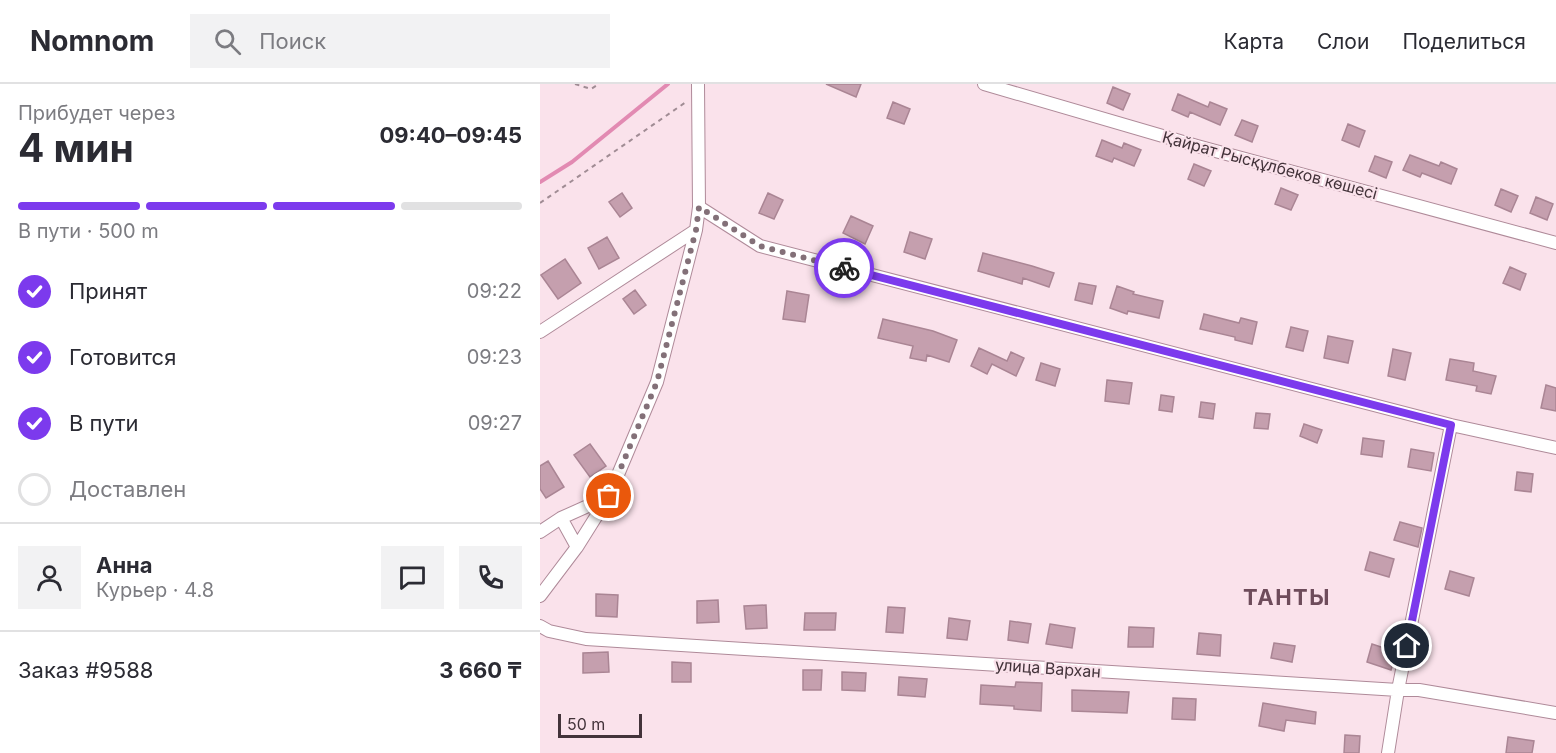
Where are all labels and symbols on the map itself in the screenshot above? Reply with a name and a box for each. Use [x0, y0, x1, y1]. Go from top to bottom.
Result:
street label: Қайрат Рысқұлбеков көшесі [1160, 127, 1380, 203]
courier [814, 238, 874, 298]
pin [583, 470, 634, 521]
district label: ТАНТЫ [1243, 584, 1331, 610]
pin [1381, 620, 1432, 671]
street label: улица Вархан [994, 654, 1102, 682]
scale bar [558, 711, 642, 738]

